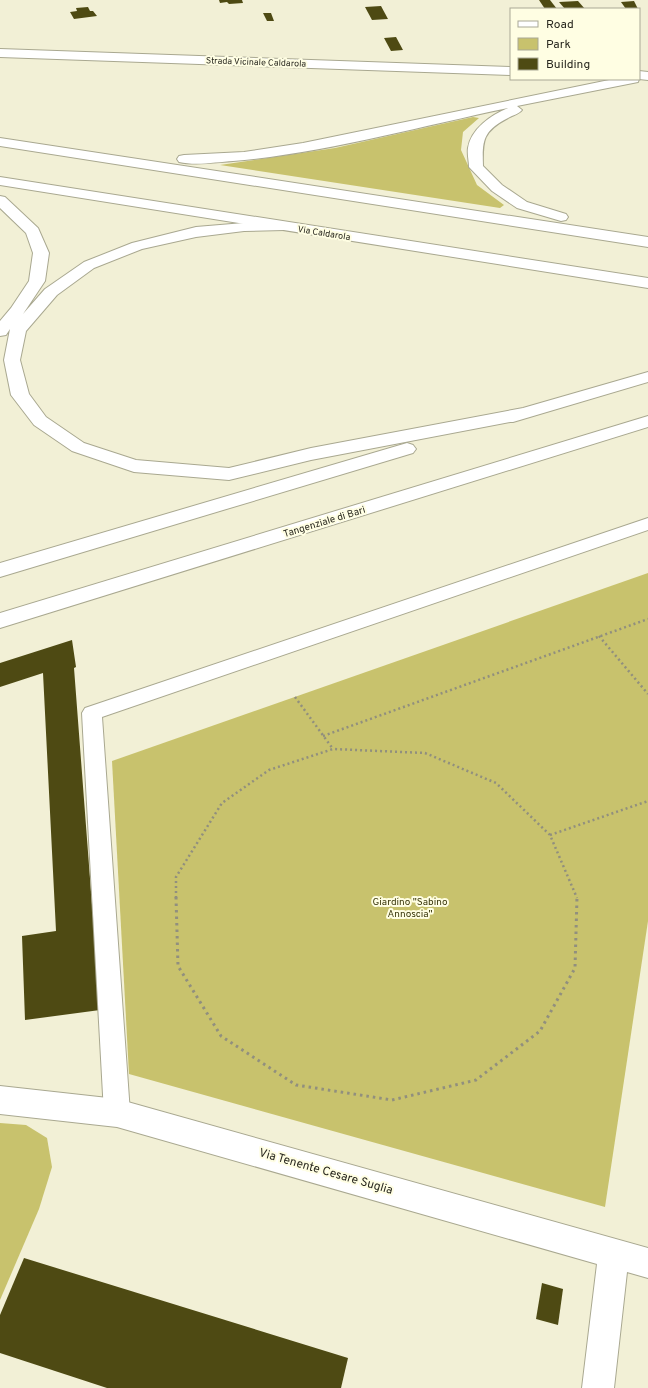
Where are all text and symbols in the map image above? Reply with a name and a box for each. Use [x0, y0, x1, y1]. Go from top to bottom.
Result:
legend [510, 8, 640, 80]
text: Road [546, 17, 574, 33]
text: Park [546, 37, 571, 53]
street label: Strada Vicinale Caldarola [206, 55, 307, 70]
text: Building [546, 57, 590, 73]
street label: Via Caldarola [297, 224, 351, 243]
street label: Tangenziale di Bari [282, 504, 367, 541]
park label: Giardino "Sabino Annoscia" [372, 896, 448, 921]
street label: Via Tenente Cesare Suglia [257, 1145, 395, 1199]

